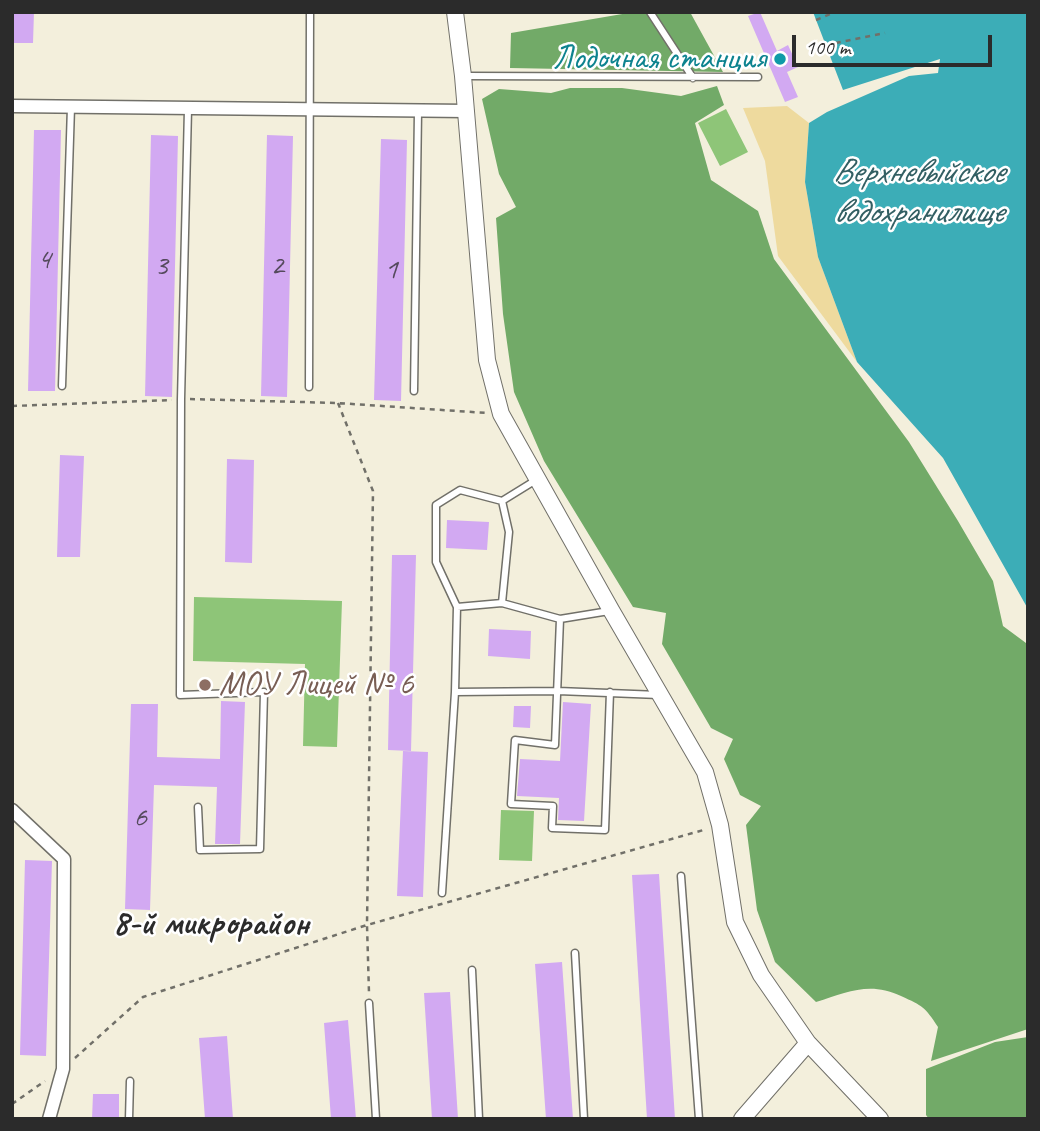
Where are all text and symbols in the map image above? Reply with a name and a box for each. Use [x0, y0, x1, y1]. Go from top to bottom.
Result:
scale bar [795, 21, 995, 65]
text: 100 m [805, 34, 850, 60]
place label: Лодочная станция [553, 39, 766, 79]
marker: Лодочная станция [772, 51, 788, 67]
water label: Верхневыйское водохранилище [833, 152, 1003, 234]
house number: 4 [37, 242, 51, 278]
house number: 3 [154, 248, 168, 284]
house number: 2 [270, 248, 284, 284]
house number: 1 [384, 252, 398, 288]
place label: МОУ Лицей № 6 [219, 665, 413, 705]
marker: МОУ Лицей № 6 [197, 677, 213, 693]
house number: 6 [133, 800, 147, 836]
district label: 8-й микрорайон [113, 904, 309, 946]

